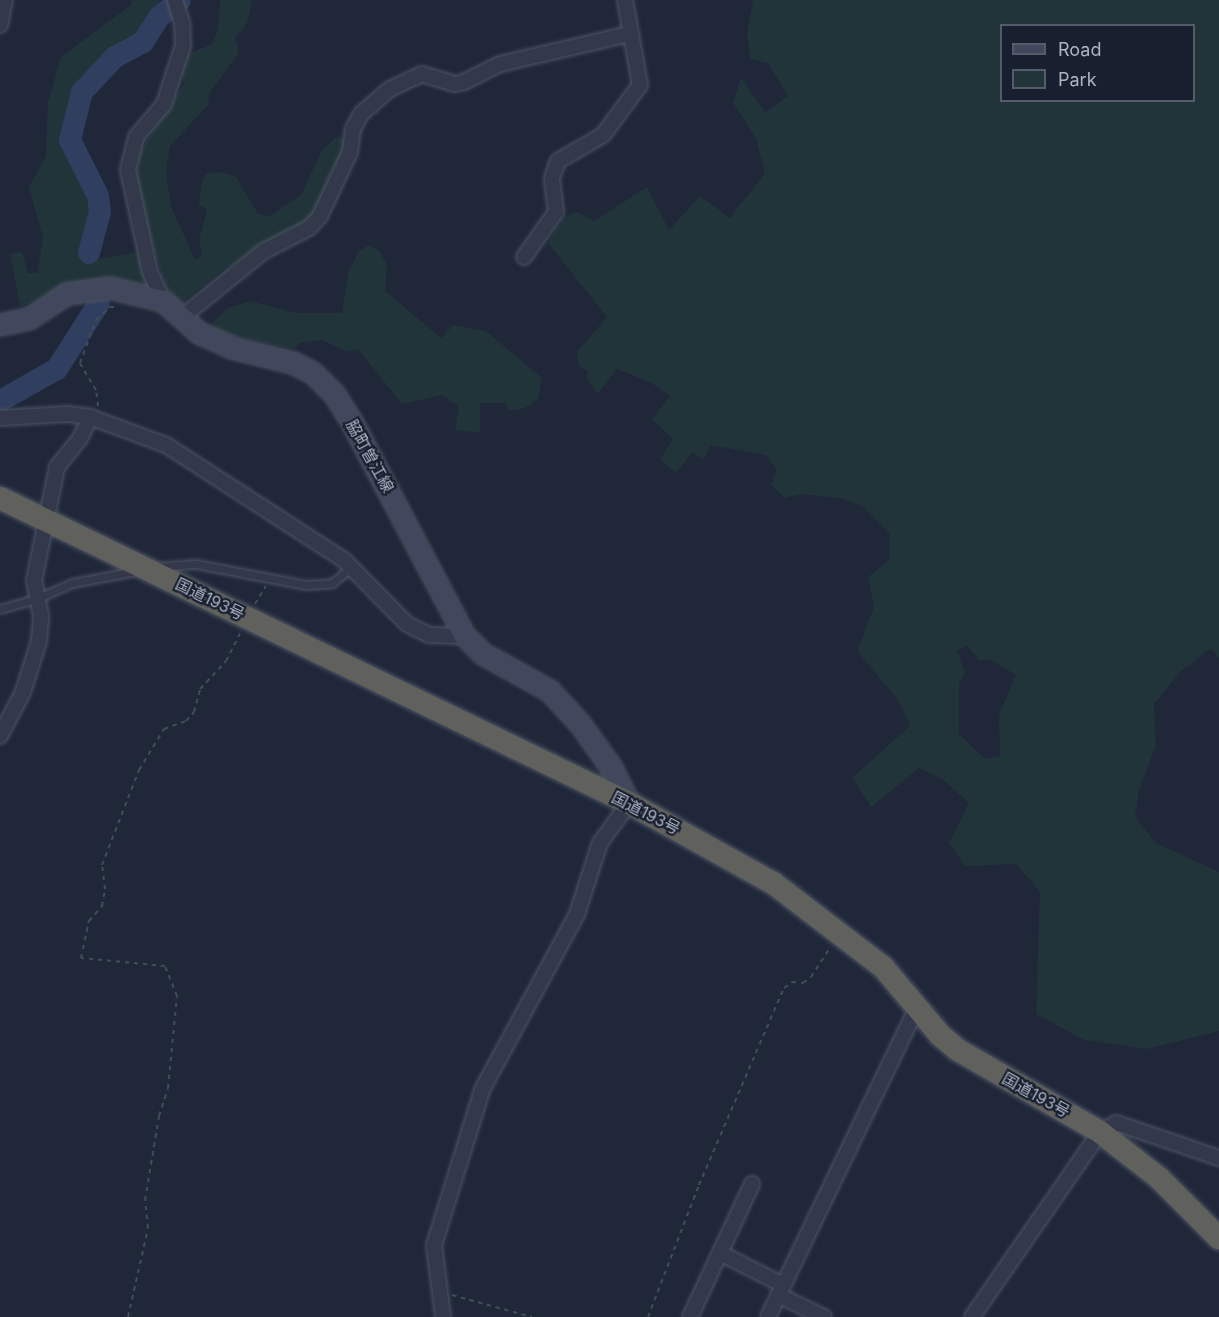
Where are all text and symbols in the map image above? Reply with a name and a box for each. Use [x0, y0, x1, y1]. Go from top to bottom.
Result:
legend [1000, 24, 1195, 102]
text: Road [1058, 39, 1101, 60]
text: Park [1058, 69, 1097, 90]
street label: 脇町曽江線 [342, 416, 398, 496]
street label: 国道193号 [172, 574, 248, 624]
street label: 国道193号 [609, 788, 683, 838]
street label: 国道193号 [999, 1069, 1073, 1121]

